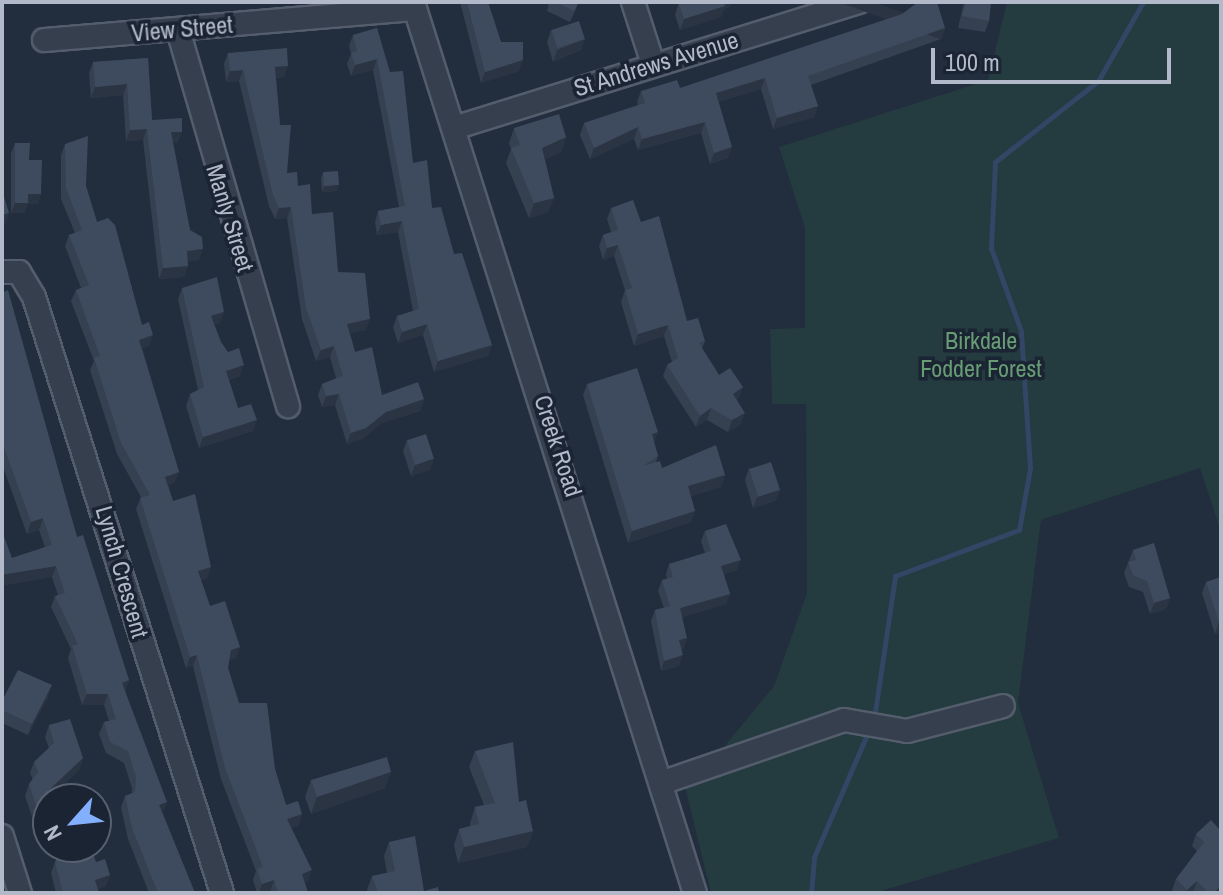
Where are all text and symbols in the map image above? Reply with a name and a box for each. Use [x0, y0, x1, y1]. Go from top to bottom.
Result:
street label: View Street [130, 10, 234, 48]
street label: St Andrews Avenue [569, 25, 743, 103]
scale bar [935, 32, 1175, 82]
text: 100 m [945, 46, 1000, 78]
street label: Manly Street [200, 161, 260, 275]
park label: Birkdale Fodder Forest [920, 327, 1042, 383]
street label: Creek Road [528, 392, 588, 500]
street label: Lynch Crescent [89, 503, 155, 641]
north arrow [32, 783, 112, 863]
text: N [36, 820, 69, 846]

